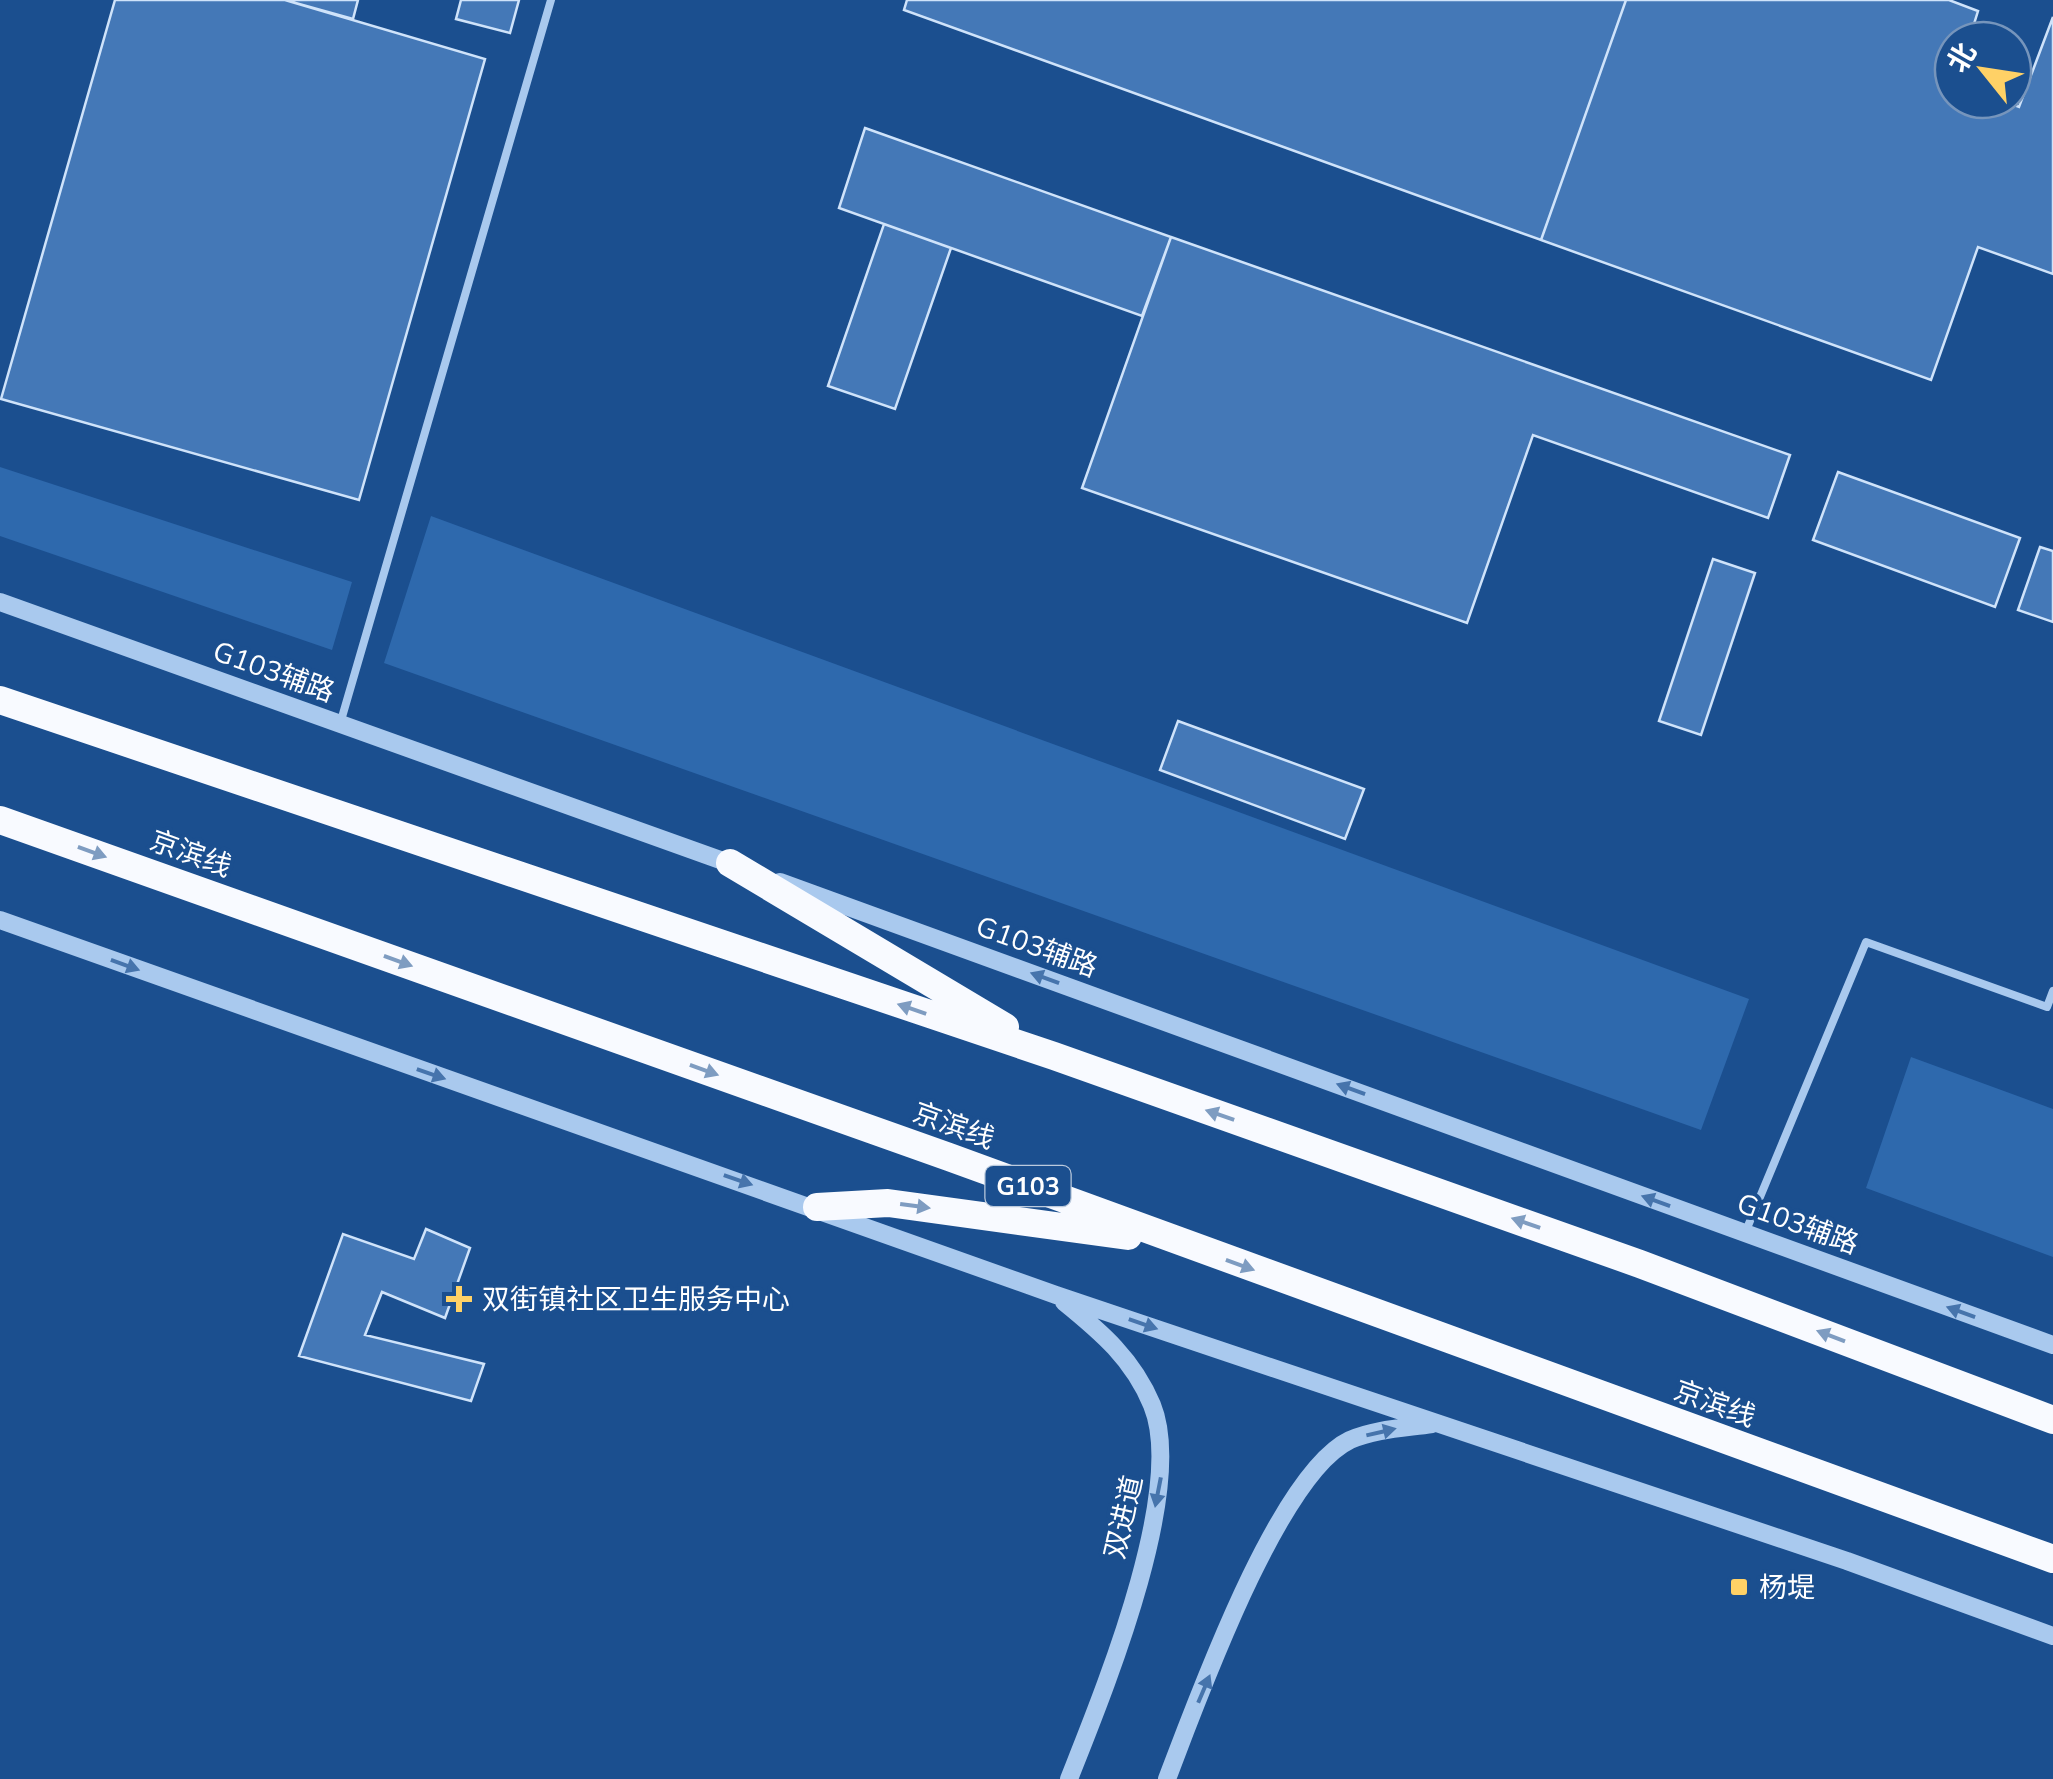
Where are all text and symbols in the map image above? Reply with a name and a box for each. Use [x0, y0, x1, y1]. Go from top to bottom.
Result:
north arrow [1933, 20, 2033, 120]
text: 北 [1939, 36, 1983, 78]
street label: G103辅路 [209, 632, 340, 709]
street label: 京滨线 [146, 822, 237, 883]
one-way arrow [77, 846, 107, 861]
street label: G103辅路 [972, 907, 1103, 984]
one-way arrow [384, 954, 414, 969]
one-way arrow [110, 958, 140, 973]
one-way arrow [1030, 970, 1060, 985]
one-way arrow [897, 1000, 927, 1015]
one-way arrow [690, 1063, 720, 1078]
one-way arrow [416, 1067, 446, 1082]
one-way arrow [1335, 1081, 1365, 1096]
street label: 京滨线 [909, 1094, 1000, 1155]
one-way arrow [1204, 1107, 1234, 1122]
road number: G103 [986, 1166, 1070, 1206]
one-way arrow [724, 1173, 754, 1188]
street label: G103辅路 [1733, 1184, 1864, 1261]
one-way arrow [1640, 1193, 1670, 1208]
one-way arrow [899, 1199, 931, 1215]
one-way arrow [1510, 1215, 1540, 1230]
one-way arrow [1225, 1258, 1255, 1273]
place label: 双街镇社区卫生服务中心 [482, 1281, 790, 1316]
marker: 双街镇社区卫生服务中心 [446, 1286, 472, 1312]
one-way arrow [1946, 1304, 1976, 1319]
one-way arrow [1129, 1318, 1159, 1333]
one-way arrow [1815, 1328, 1845, 1343]
street label: 京滨线 [1670, 1372, 1761, 1433]
one-way arrow [1366, 1424, 1397, 1439]
street label: 双进道 [1096, 1472, 1149, 1562]
one-way arrow [1150, 1477, 1165, 1509]
place label: 杨堤 [1759, 1569, 1815, 1604]
marker: 杨堤 [1728, 1576, 1750, 1598]
one-way arrow [1196, 1674, 1212, 1704]

